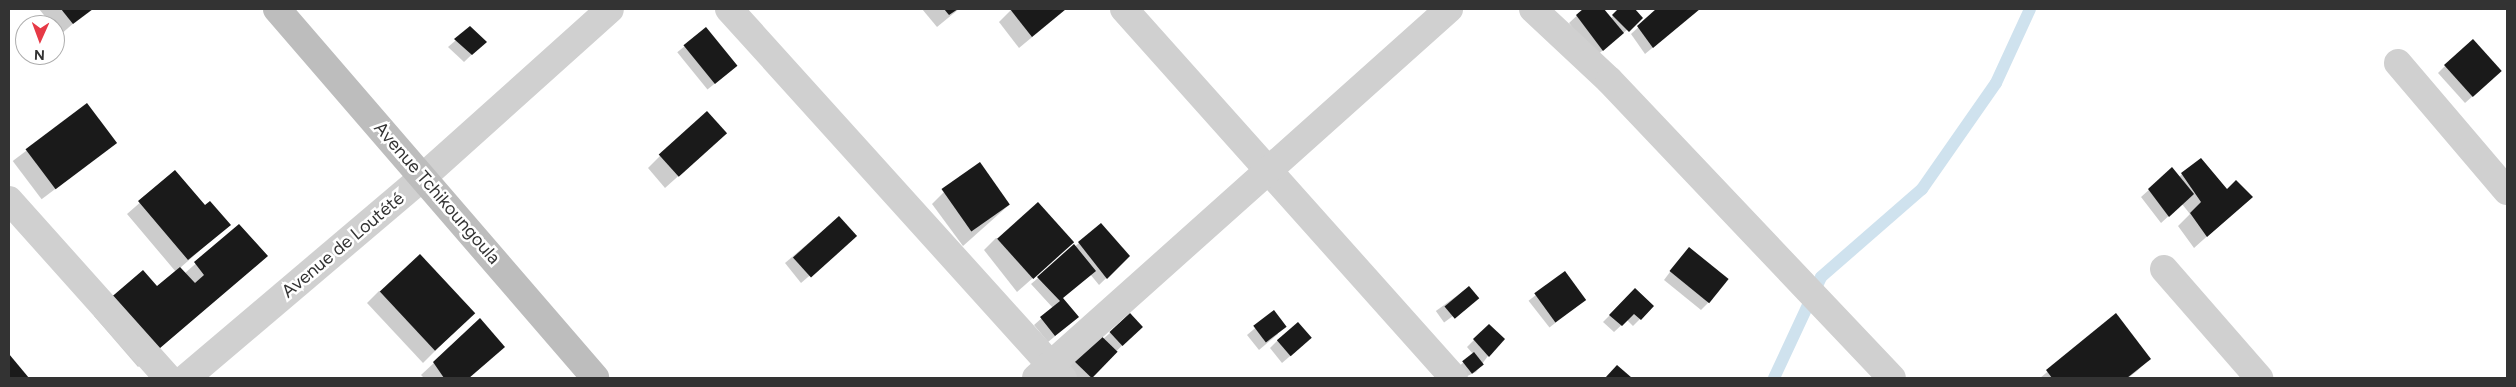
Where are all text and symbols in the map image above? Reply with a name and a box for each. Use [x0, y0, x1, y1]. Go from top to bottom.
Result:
north arrow [15, 15, 65, 65]
text: N [34, 46, 45, 63]
street label: Avenue Tchikoungoula [369, 117, 505, 269]
street label: Avenue de Loutété [277, 187, 409, 303]

